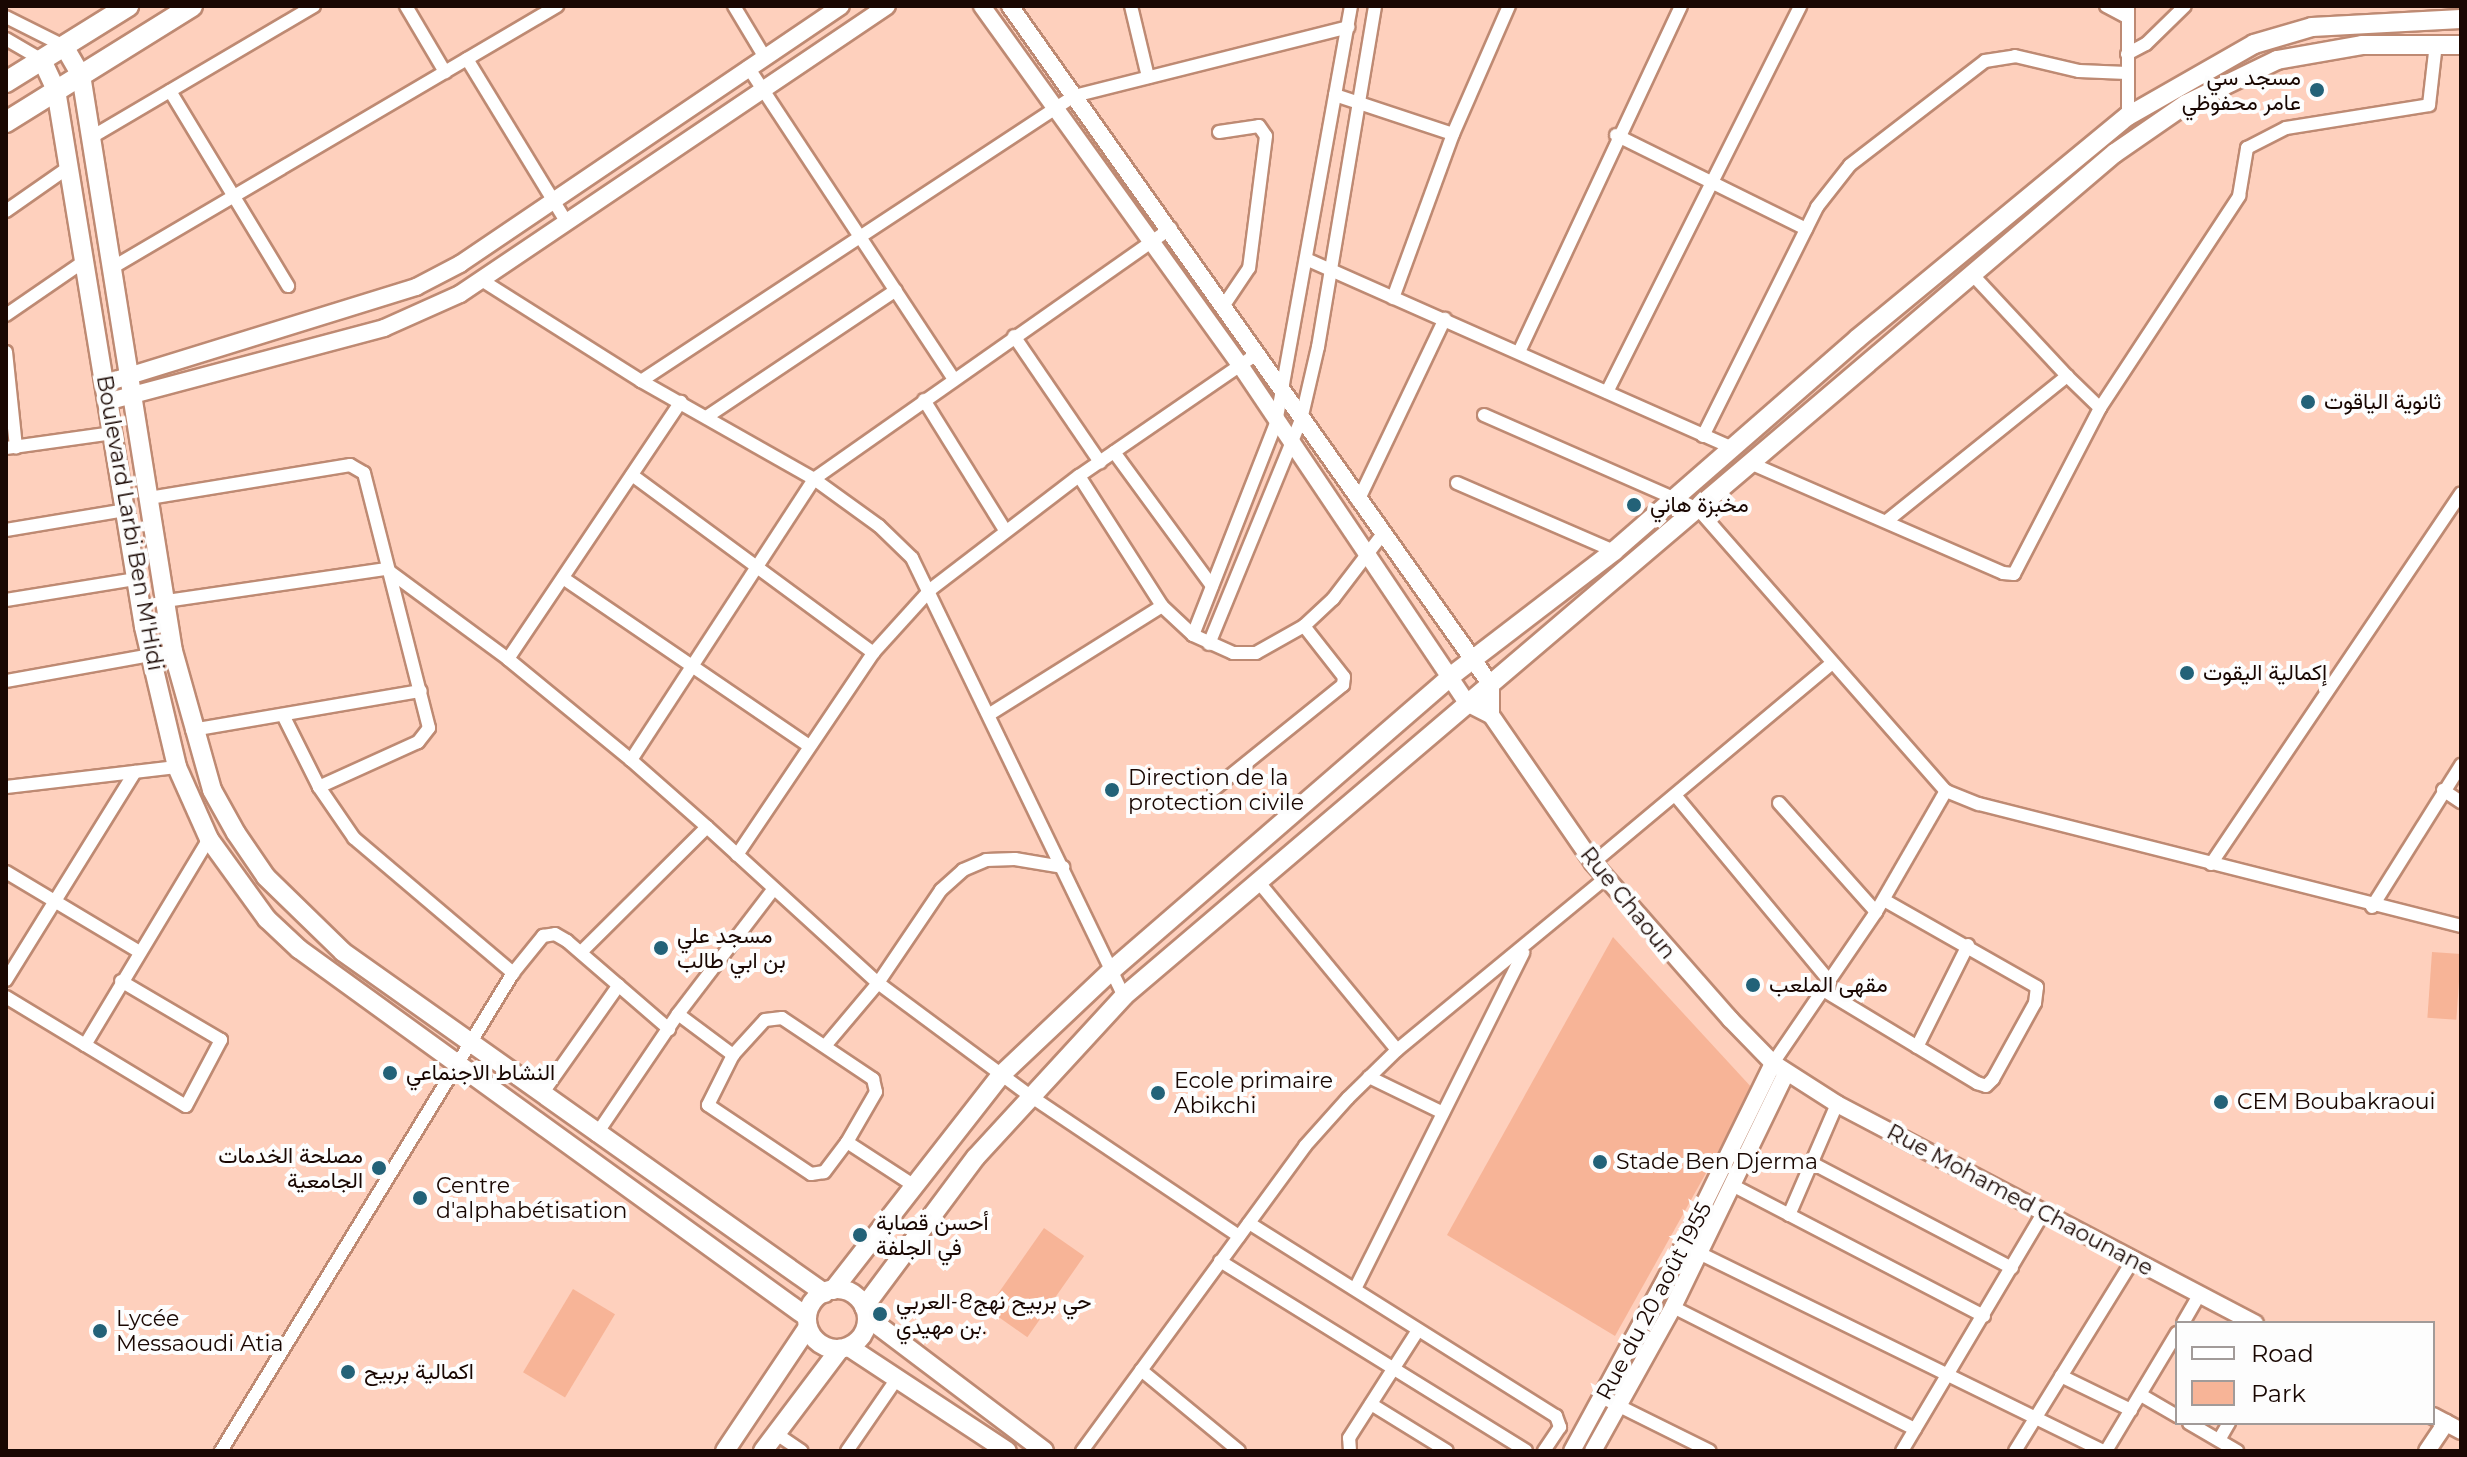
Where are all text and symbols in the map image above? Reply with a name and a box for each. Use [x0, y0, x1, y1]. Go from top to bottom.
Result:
place label: مسجد سي عامر محفوظي [2182, 64, 2301, 116]
marker: مسجد سي عامر محفوظي [2308, 81, 2326, 99]
street label: Boulevard Larbi Ben M'Hidi [91, 373, 169, 673]
place label: ثانوية الياقوت [2324, 389, 2441, 415]
marker: ثانوية الياقوت [2299, 393, 2317, 411]
place label: مخبزة هاني [1650, 492, 1749, 518]
marker: مخبزة هاني [1625, 496, 1643, 514]
place label: إكمالية اليقوت [2203, 660, 2327, 686]
marker: إكمالية اليقوت [2178, 664, 2196, 682]
place label: Direction de la protection civile [1128, 764, 1304, 816]
marker: Direction de la protection civile [1103, 781, 1121, 799]
street label: Rue Chaoun [1575, 842, 1681, 964]
place label: مسجد علي بن ابي طالب [677, 922, 786, 974]
marker: مسجد علي بن ابي طالب [652, 939, 670, 957]
place label: مقهى الملعب [1769, 972, 1888, 998]
marker: مقهى الملعب [1744, 976, 1762, 994]
place label: النشاط الاجنماعي [406, 1060, 555, 1086]
marker: النشاط الاجنماعي [381, 1064, 399, 1082]
place label: Ecole primaire Abikchi [1174, 1067, 1333, 1118]
marker: Ecole primaire Abikchi [1149, 1084, 1167, 1102]
place label: CEM Boubakraoui [2237, 1089, 2435, 1115]
marker: CEM Boubakraoui [2212, 1093, 2230, 1111]
street label: Rue Mohamed Chaounane [1882, 1118, 2158, 1282]
place label: مصلحة الخدمات الجامعية [218, 1142, 363, 1194]
place label: Stade Ben Djerma [1616, 1149, 1818, 1175]
marker: Stade Ben Djerma [1591, 1153, 1609, 1171]
marker: مصلحة الخدمات الجامعية [370, 1159, 388, 1177]
place label: Centre d'alphabétisation [436, 1172, 627, 1224]
marker: Centre d'alphabétisation [411, 1189, 429, 1207]
street label: Rue du 20 août 1955 [1591, 1198, 1717, 1404]
place label: أحسن قصابة في الجلفة [876, 1209, 989, 1260]
marker: أحسن قصابة في الجلفة [851, 1226, 869, 1244]
place label: حي بربيح نهج8-العربي بن مهيدي. [896, 1288, 1091, 1340]
place label: Lycée Messaoudi Atia [116, 1305, 283, 1356]
marker: حي بربيح نهج8-العربي بن مهيدي. [871, 1305, 889, 1323]
legend [2175, 1321, 2435, 1425]
marker: Lycée Messaoudi Atia [91, 1322, 109, 1340]
text: Road [2251, 1339, 2314, 1368]
place label: اكمالية بربيح [364, 1359, 474, 1385]
marker: اكمالية بربيح [339, 1363, 357, 1381]
text: Park [2251, 1379, 2306, 1408]

